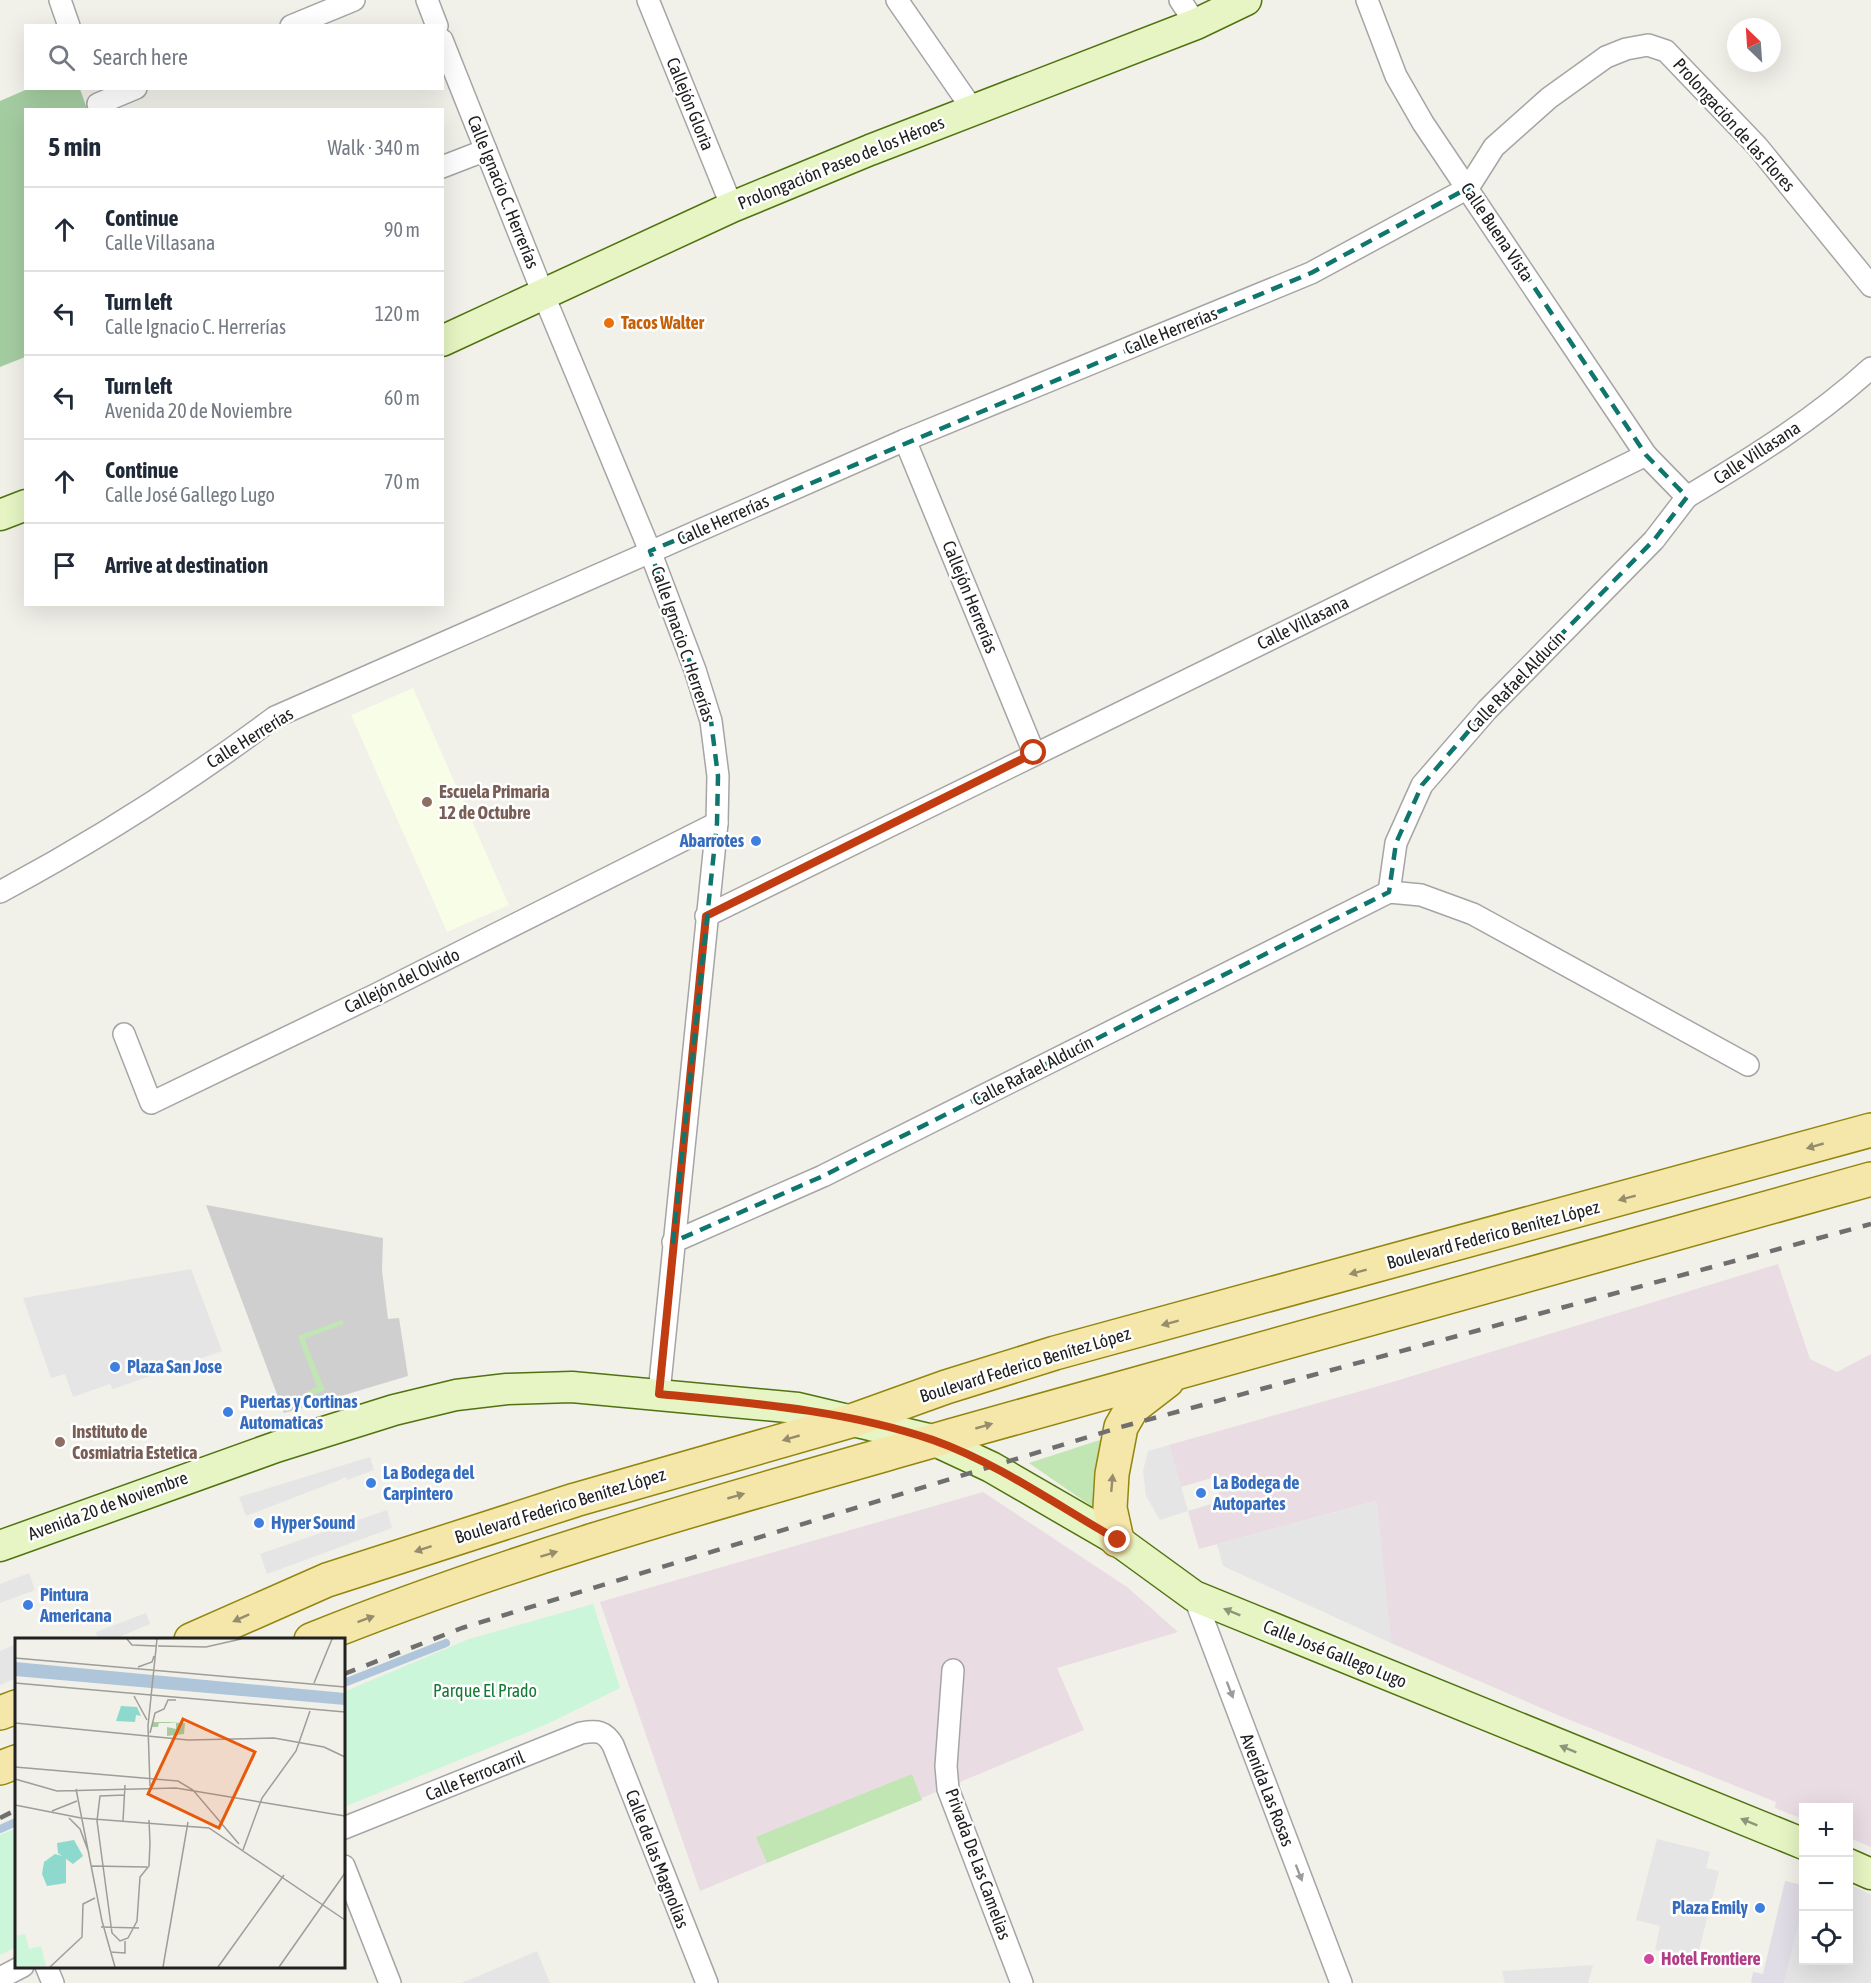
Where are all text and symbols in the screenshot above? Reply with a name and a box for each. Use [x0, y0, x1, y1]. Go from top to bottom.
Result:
north arrow [1727, 18, 1781, 72]
search box [24, 24, 444, 90]
icon: search [45, 41, 78, 74]
text: Search here [93, 44, 188, 70]
street label: Callejón Gloria [662, 54, 719, 153]
street label: Prolongación de las Flores [1669, 54, 1800, 196]
street label: Prolongación Paseo de los Héroes [735, 111, 947, 214]
street label: Calle Ignacio C. Herrerías [463, 112, 544, 271]
text: 5 min [48, 132, 101, 162]
text: Walk · 340 m [328, 136, 420, 159]
street label: Calle Buena Vista [1457, 178, 1538, 285]
text: Continue [105, 205, 179, 231]
icon: ahead [48, 213, 81, 246]
text: 90 m [384, 218, 420, 241]
text: Calle Villasana [105, 231, 215, 254]
text: Turn left [105, 289, 172, 315]
icon: left [48, 297, 81, 330]
text: 120 m [375, 302, 420, 325]
street label: Calle Herrerías [1121, 302, 1220, 359]
place label: Tacos Walter [621, 312, 705, 333]
text: Calle Ignacio C. Herrerías [105, 315, 286, 338]
marker: Tacos Walter [602, 316, 616, 330]
text: Turn left [105, 373, 172, 399]
icon: left [48, 381, 81, 414]
text: 60 m [384, 386, 420, 409]
text: Avenida 20 de Noviembre [105, 399, 292, 422]
street label: Calle Villasana [1709, 417, 1804, 488]
text: Continue [105, 457, 179, 483]
icon: ahead [48, 465, 81, 498]
text: 70 m [384, 470, 420, 493]
text: Calle José Gallego Lugo [105, 483, 275, 506]
street label: Calle Herrerías [674, 490, 772, 549]
street label: Callejón Herrerías [938, 538, 1003, 656]
icon: arrive [48, 549, 81, 582]
text: Arrive at destination [105, 552, 268, 578]
street label: Calle Ignacio C. Herrerías [647, 563, 720, 724]
street label: Calle Villasana [1254, 591, 1352, 654]
street label: Calle Rafael Alducín [1462, 627, 1569, 737]
street label: Calle Herrerías [203, 703, 297, 772]
route start [1020, 739, 1046, 765]
place label: Escuela Primaria 12 de Octubre [439, 781, 550, 823]
marker: Escuela Primaria 12 de Octubre [420, 795, 434, 809]
place label: Abarrotes [679, 830, 745, 851]
marker: Abarrotes [749, 834, 763, 848]
street label: Callejón del Olvido [341, 944, 463, 1017]
street label: Calle Rafael Alducín [969, 1031, 1097, 1110]
one-way arrow [1806, 1142, 1824, 1151]
one-way arrow [1618, 1194, 1636, 1203]
street label: Boulevard Federico Benítez López [1384, 1196, 1602, 1273]
one-way arrow [1349, 1268, 1367, 1277]
one-way arrow [1161, 1319, 1179, 1328]
street label: Boulevard Federico Benítez López [917, 1322, 1133, 1407]
place label: Plaza San Jose [127, 1356, 222, 1377]
marker: Plaza San Jose [108, 1360, 122, 1374]
place label: Puertas y Cortinas Automaticas [239, 1391, 358, 1433]
marker: Puertas y Cortinas Automaticas [221, 1405, 235, 1419]
place label: Instituto de Cosmiatria Estetica [72, 1421, 197, 1463]
one-way arrow [975, 1421, 993, 1430]
one-way arrow [782, 1434, 800, 1443]
marker: Instituto de Cosmiatria Estetica [53, 1435, 67, 1449]
place label: La Bodega del Carpintero [383, 1462, 474, 1504]
street label: Boulevard Federico Benítez López [452, 1463, 668, 1548]
street label: Avenida 20 de Noviembre [25, 1467, 191, 1544]
place label: La Bodega de Autopartes [1212, 1472, 1299, 1514]
one-way arrow [1107, 1473, 1116, 1492]
marker: La Bodega del Carpintero [364, 1476, 378, 1490]
marker: La Bodega de Autopartes [1194, 1486, 1208, 1500]
one-way arrow [727, 1491, 745, 1500]
place label: Hyper Sound [271, 1512, 355, 1533]
marker: Hyper Sound [252, 1516, 266, 1530]
route end [1104, 1526, 1130, 1552]
one-way arrow [414, 1545, 432, 1554]
one-way arrow [540, 1549, 558, 1558]
place label: Pintura Americana [39, 1584, 112, 1626]
marker: Pintura Americana [21, 1598, 35, 1612]
one-way arrow [1223, 1607, 1241, 1617]
one-way arrow [232, 1613, 250, 1623]
one-way arrow [357, 1613, 375, 1623]
street label: Calle José Gallego Lugo [1260, 1615, 1410, 1692]
inset map [15, 1638, 345, 1968]
park label: Parque El Prado [433, 1680, 537, 1701]
one-way arrow [1225, 1682, 1235, 1700]
street label: Avenida Las Rosas [1236, 1730, 1299, 1849]
one-way arrow [1559, 1744, 1577, 1754]
street label: Calle Ferrocarril [422, 1746, 528, 1805]
street label: Privada De Las Camelias [941, 1785, 1016, 1942]
street label: Calle de las Magnolias [621, 1787, 694, 1931]
map controls [1799, 1803, 1853, 1965]
button: + [1799, 1803, 1853, 1857]
one-way arrow [1740, 1817, 1758, 1827]
button: − [1799, 1857, 1853, 1911]
one-way arrow [1294, 1864, 1304, 1882]
place label: Plaza Emily [1672, 1897, 1749, 1918]
marker: Plaza Emily [1753, 1901, 1767, 1915]
button: locate [1799, 1911, 1853, 1965]
place label: Hotel Frontiere [1661, 1948, 1761, 1969]
marker: Hotel Frontiere [1642, 1952, 1656, 1966]

